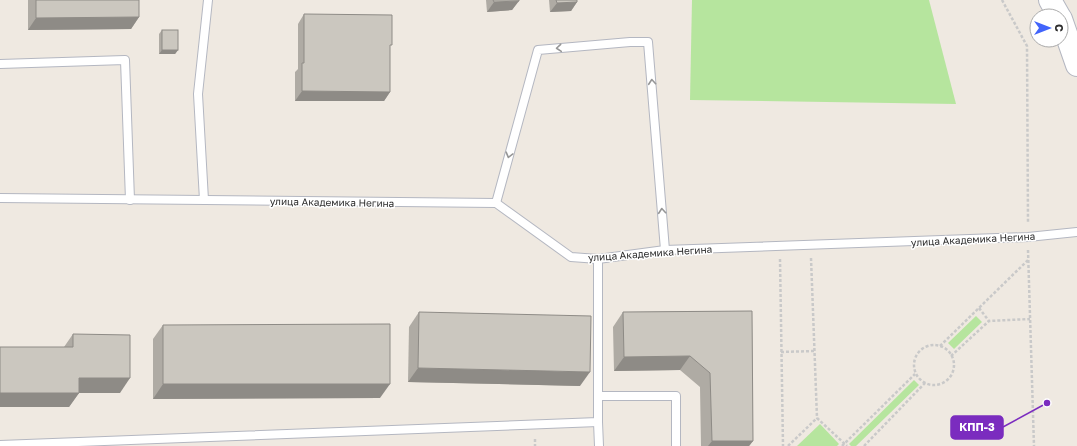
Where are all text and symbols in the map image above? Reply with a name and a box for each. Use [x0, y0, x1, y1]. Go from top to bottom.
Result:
north arrow [1029, 8, 1069, 48]
text: С [1053, 24, 1066, 32]
one-way arrow [556, 44, 562, 53]
one-way arrow [647, 79, 656, 85]
one-way arrow [505, 151, 514, 158]
street label: улица Академика Негина [270, 195, 394, 209]
one-way arrow [658, 208, 667, 214]
street label: улица Академика Негина [910, 230, 1036, 248]
street label: улица Академика Негина [587, 243, 713, 263]
callout: КПП-3 [951, 416, 1003, 439]
text: КПП-3 [959, 420, 995, 433]

